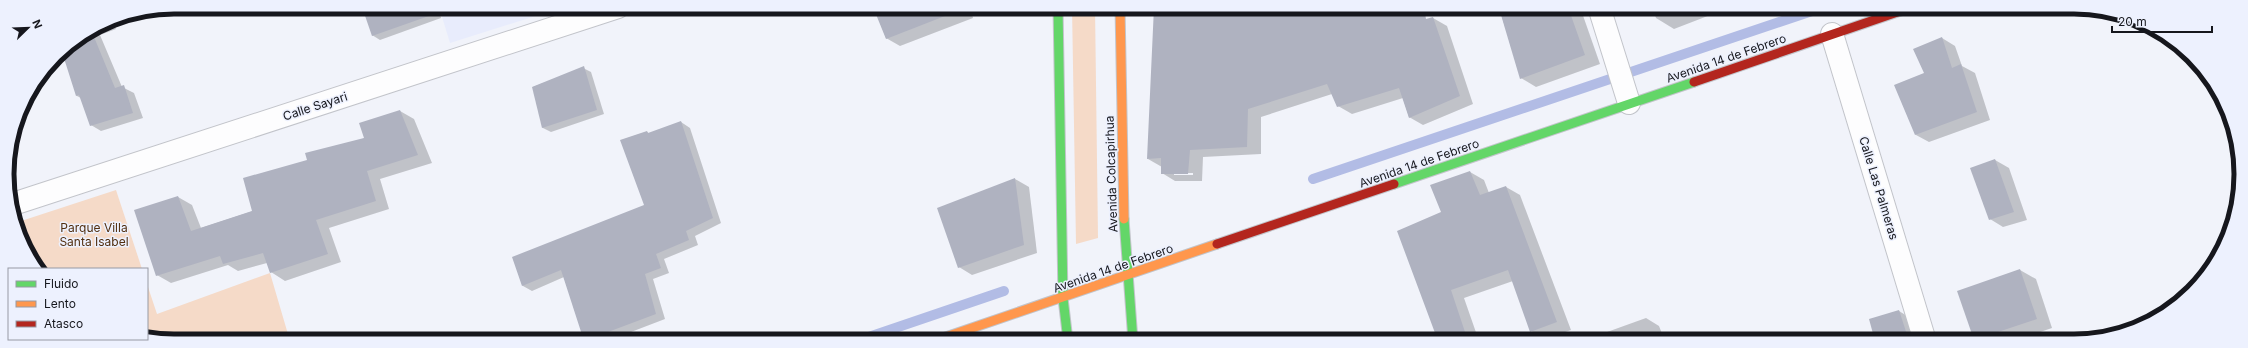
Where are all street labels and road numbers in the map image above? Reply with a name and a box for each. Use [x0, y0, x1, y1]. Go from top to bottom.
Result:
street label: Avenida 14 de Febrero [1664, 30, 1788, 86]
street label: Calle Sayari [281, 88, 349, 123]
street label: Avenida Colcapirhua [1101, 115, 1121, 233]
street label: Calle Las Palmeras [1856, 134, 1902, 242]
street label: Avenida 14 de Febrero [1357, 135, 1481, 191]
street label: Avenida 14 de Febrero [1051, 240, 1175, 296]

